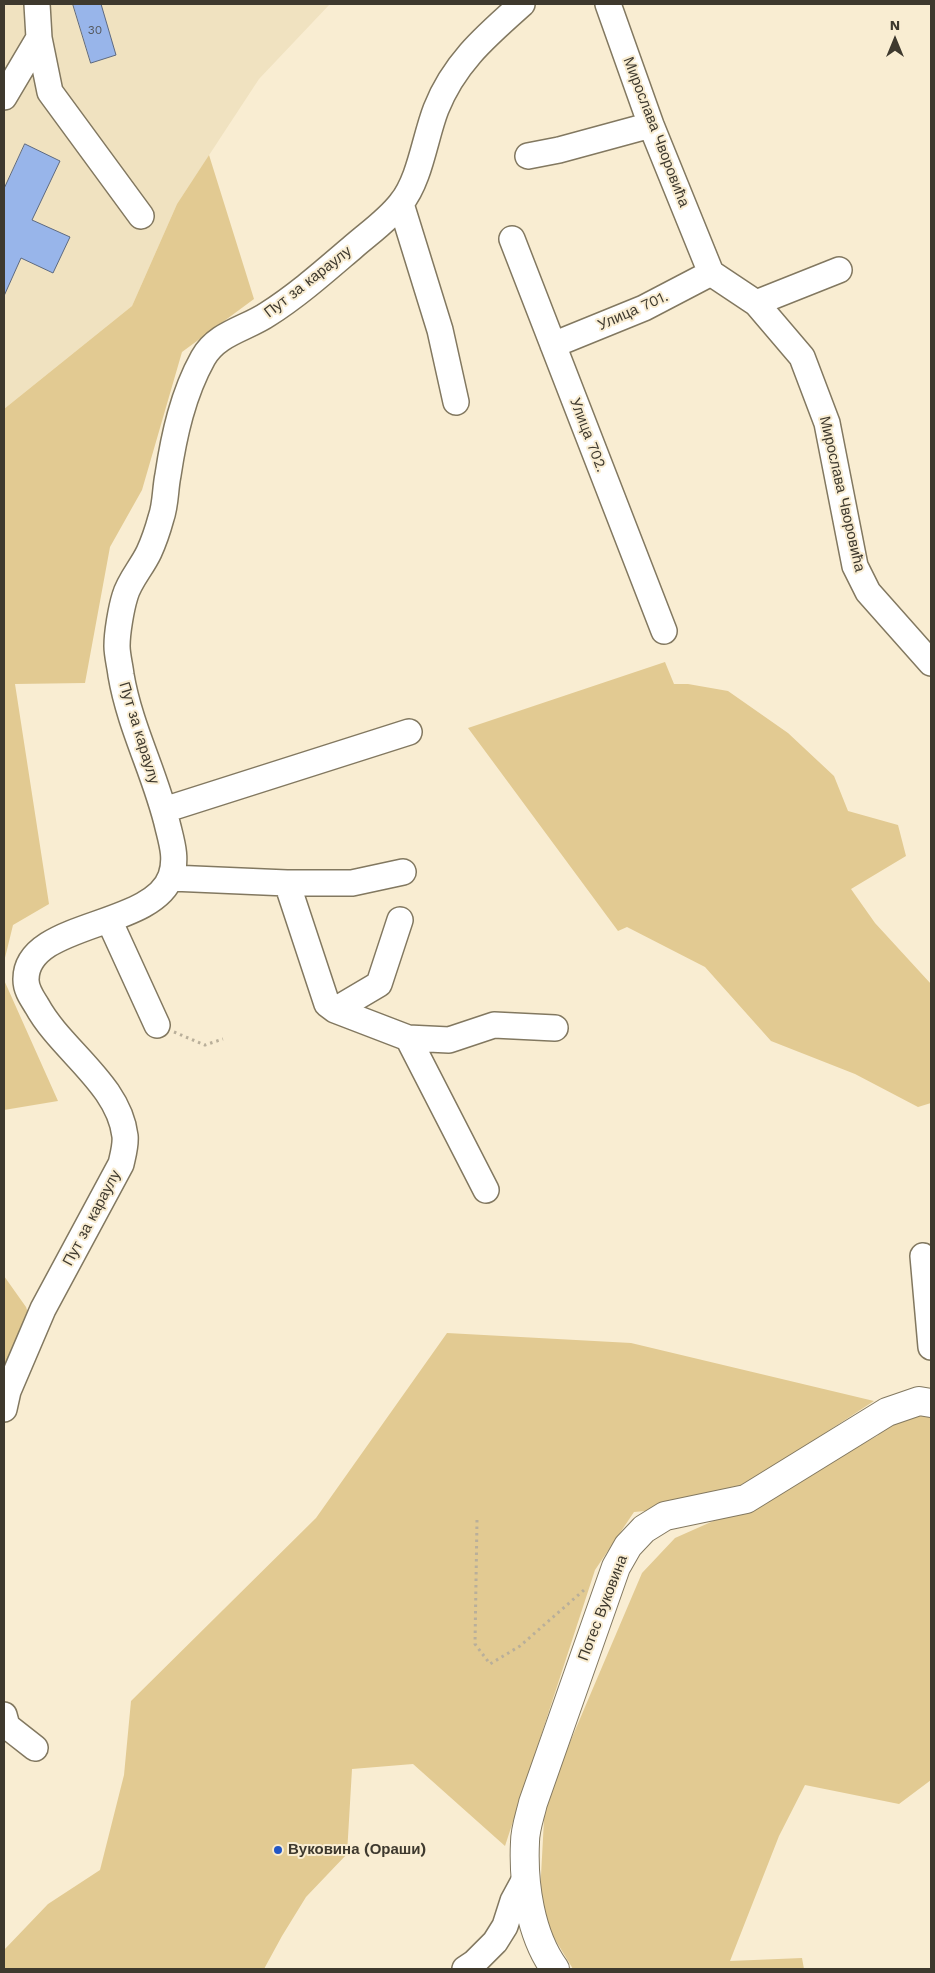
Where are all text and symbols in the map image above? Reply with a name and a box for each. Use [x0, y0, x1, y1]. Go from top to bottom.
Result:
north arrow [870, 15, 920, 65]
text: N [890, 17, 900, 33]
house number: 30 [88, 23, 102, 37]
street label: Мирослава Чворовића [619, 54, 693, 210]
street label: Пут за караулу [261, 242, 355, 322]
street label: Улица 701. [595, 288, 671, 334]
street label: Улица 702. [566, 395, 610, 475]
street label: Мирослава Чворовића [815, 414, 869, 574]
street label: Пут за караулу [115, 680, 163, 786]
street label: Пут за караулу [59, 1167, 125, 1269]
street label: Потес Вуковина [575, 1553, 631, 1663]
place label: Вуковина (Ораши) [288, 1841, 426, 1859]
marker: Вуковина (Ораши) [272, 1844, 284, 1856]

